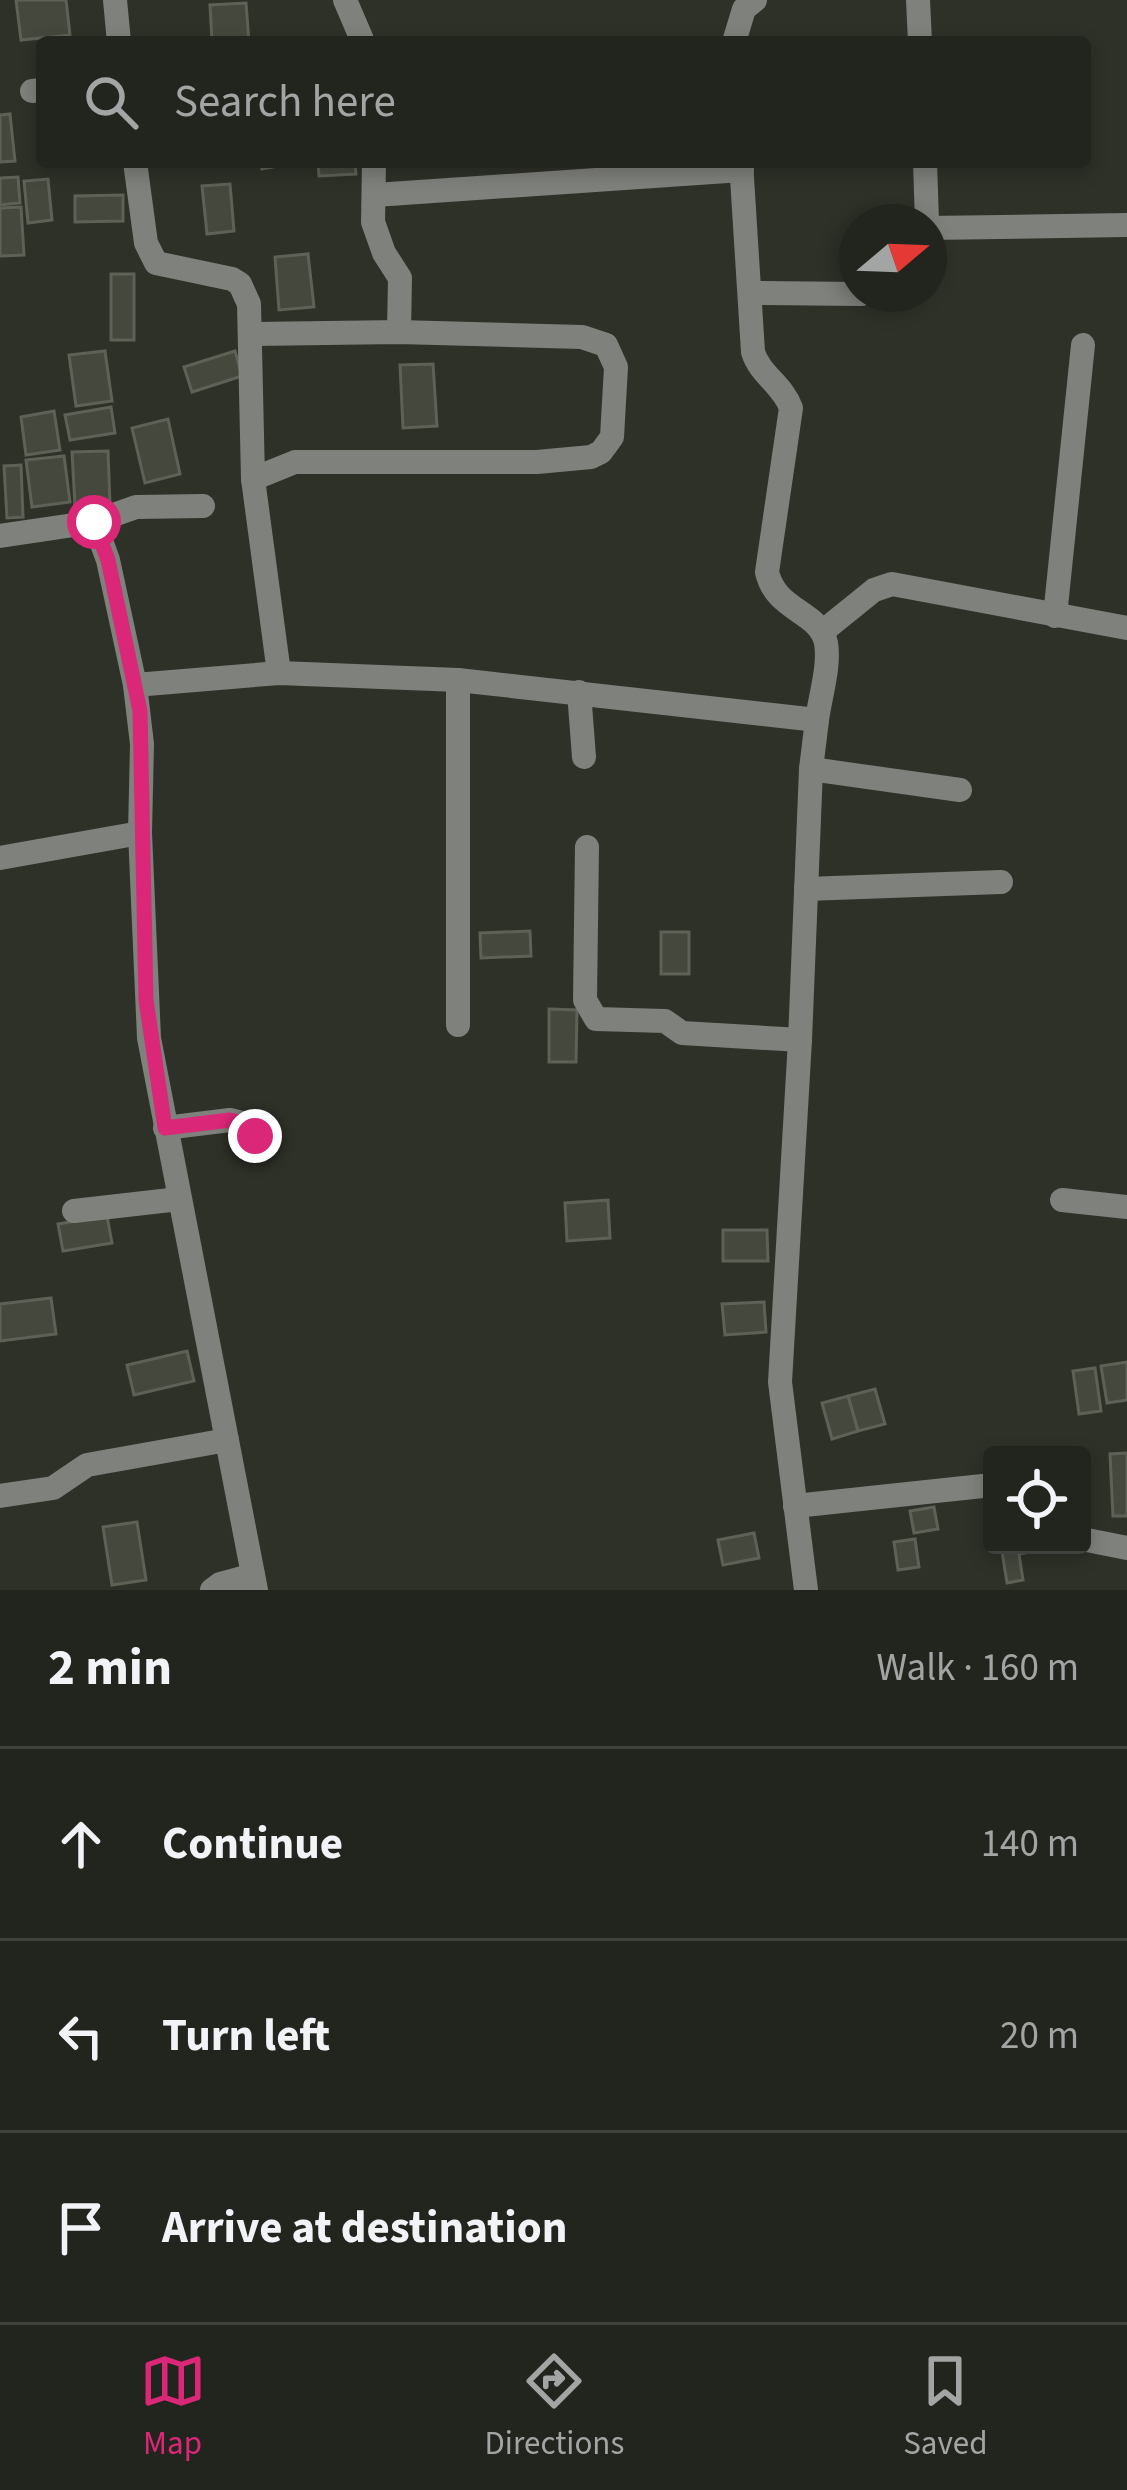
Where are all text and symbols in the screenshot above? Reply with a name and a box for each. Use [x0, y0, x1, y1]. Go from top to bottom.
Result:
search box [36, 36, 1091, 168]
icon: search [78, 69, 144, 135]
text: Search here [174, 70, 396, 134]
north arrow [839, 204, 947, 312]
route start [67, 495, 121, 549]
route end [228, 1109, 282, 1163]
map controls [983, 1446, 1091, 1554]
button: locate [983, 1446, 1091, 1554]
text: 2 min [48, 1632, 172, 1704]
text: Walk · 160 m [876, 1640, 1079, 1696]
icon: ahead [48, 1811, 114, 1877]
text: Continue [162, 1812, 343, 1876]
text: 140 m [981, 1816, 1079, 1872]
icon: left [48, 2003, 114, 2069]
text: Turn left [162, 2004, 330, 2068]
text: 20 m [1000, 2008, 1079, 2064]
icon: arrive [48, 2195, 114, 2261]
text: Arrive at destination [162, 2196, 567, 2260]
tab: Map [140, 2348, 206, 2467]
tab: Directions [485, 2348, 624, 2467]
tab: Saved [903, 2348, 987, 2467]

